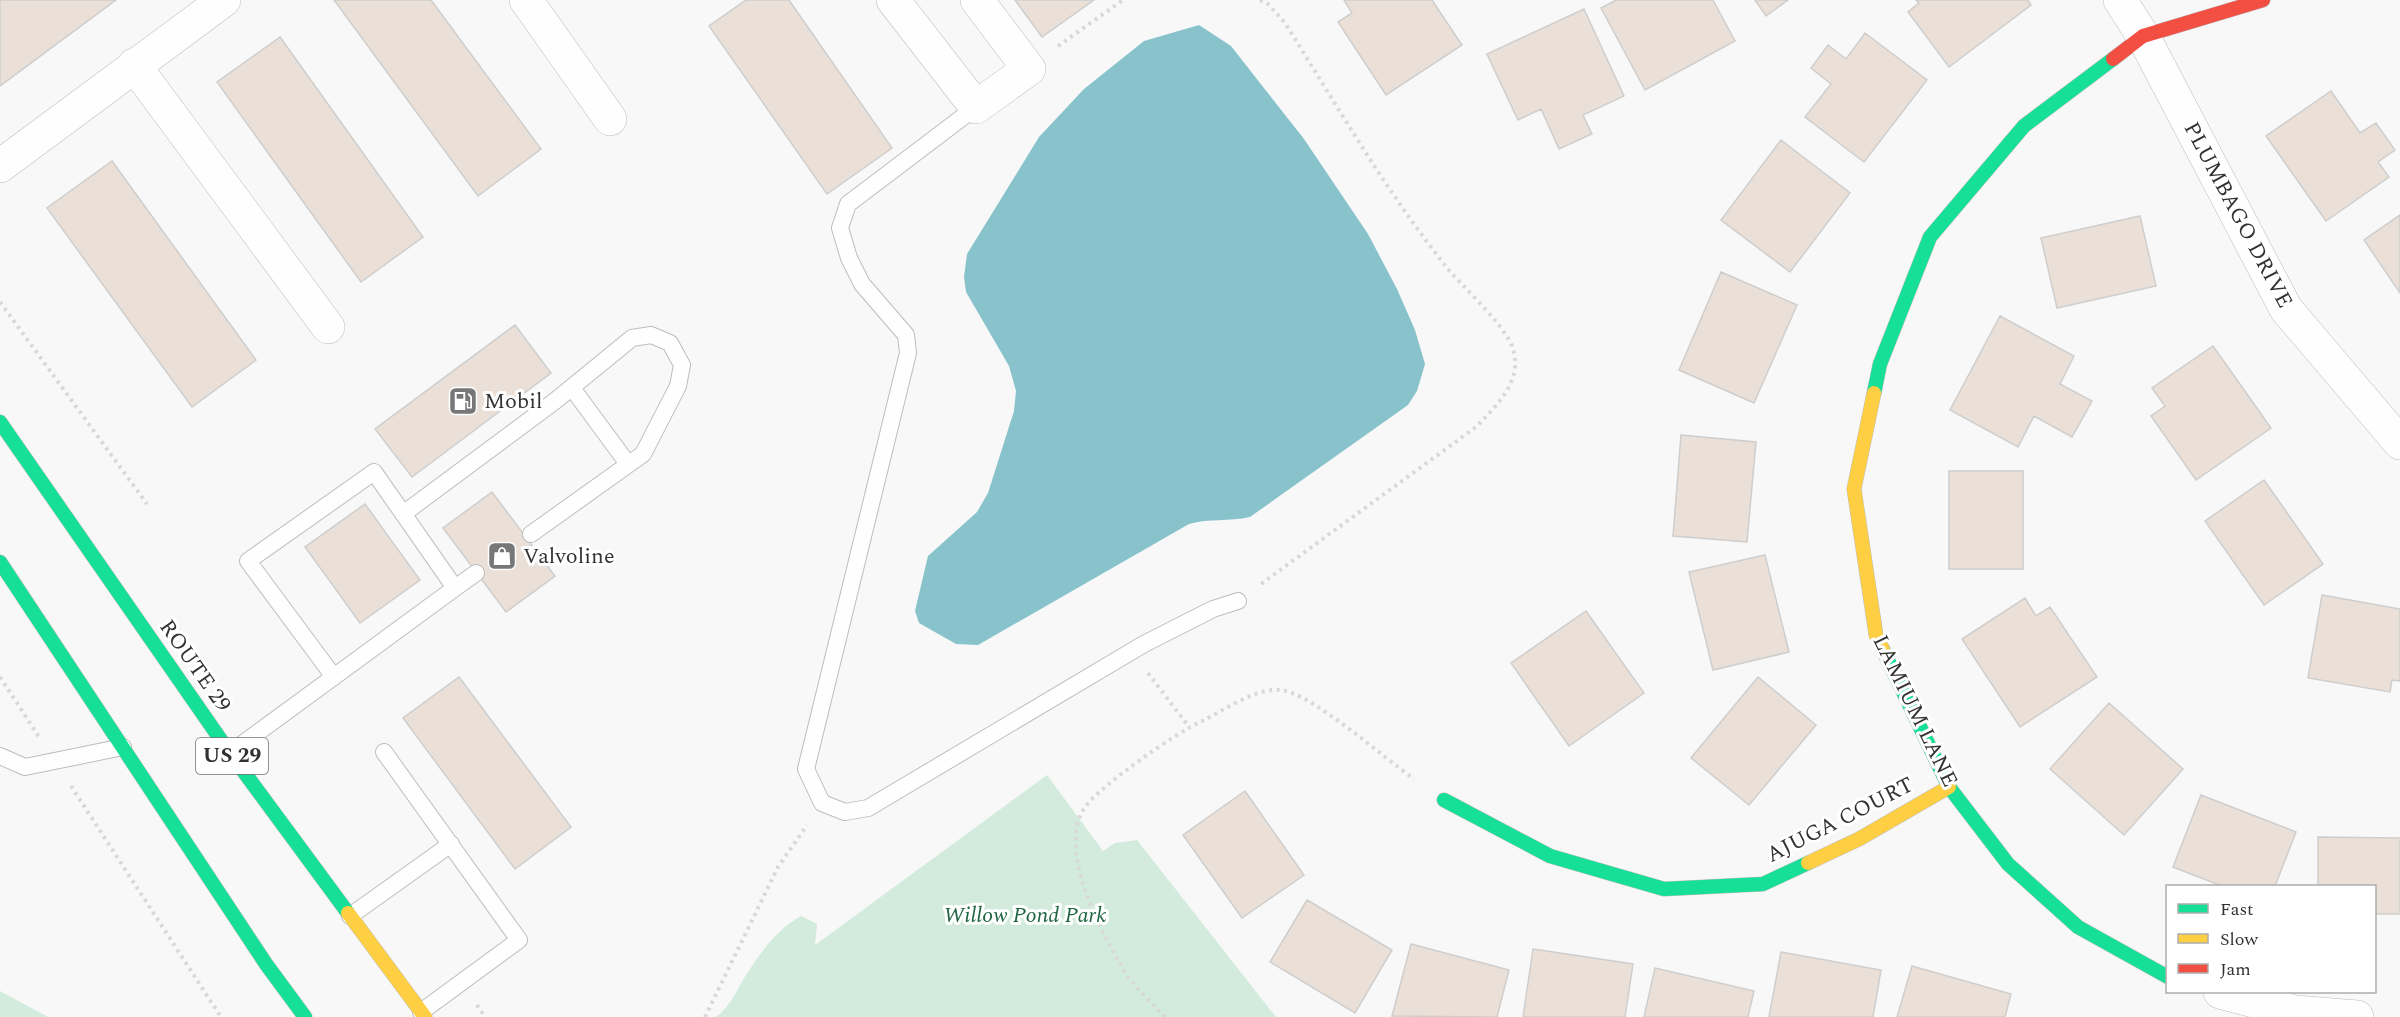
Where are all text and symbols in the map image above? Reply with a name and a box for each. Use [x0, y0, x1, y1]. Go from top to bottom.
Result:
street label: PLUMBAGO DRIVE [2175, 116, 2301, 314]
fuel station icon: Mobil [447, 385, 479, 417]
place label: Mobil [484, 385, 543, 418]
shop icon: Valvoline [486, 540, 518, 572]
place label: Valvoline [523, 540, 615, 573]
street label: ROUTE 29 [151, 613, 239, 719]
street label: LAMIUM LANE [1864, 629, 1966, 793]
road number: US 29 [196, 738, 268, 774]
street label: AJUGA COURT [1761, 769, 1919, 871]
legend [2166, 885, 2376, 993]
text: Fast [2220, 896, 2253, 923]
park label: Willow Pond Park [944, 899, 1106, 932]
text: Slow [2220, 926, 2259, 953]
text: Jam [2220, 956, 2251, 983]

